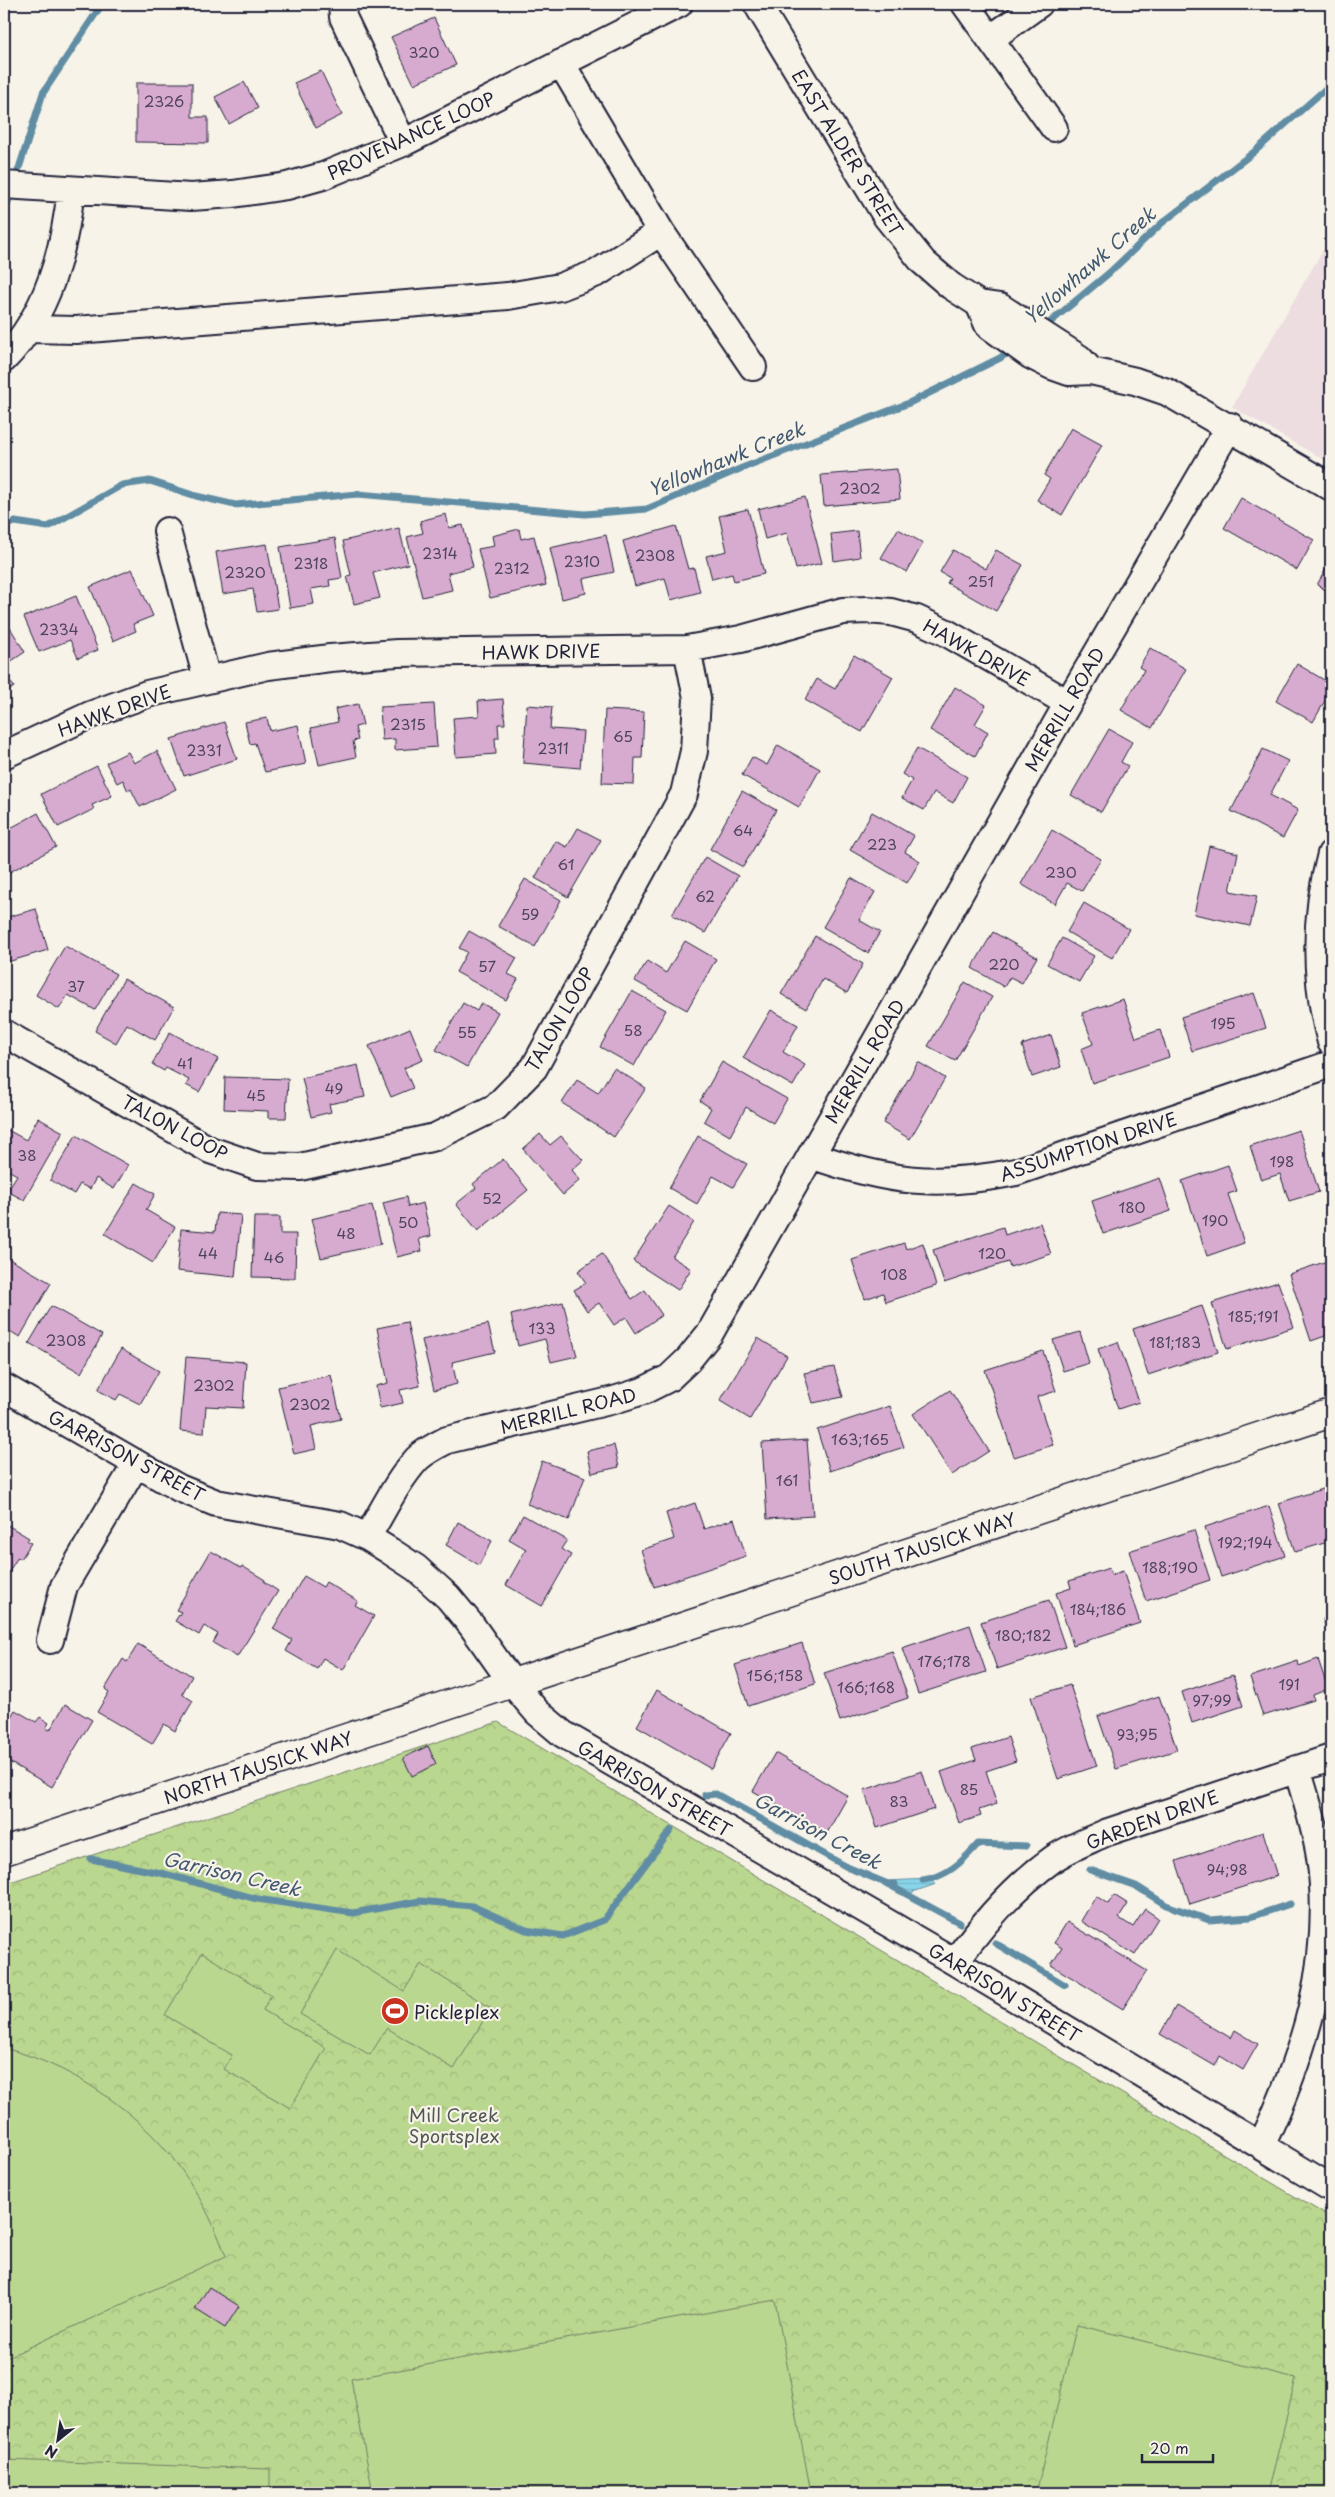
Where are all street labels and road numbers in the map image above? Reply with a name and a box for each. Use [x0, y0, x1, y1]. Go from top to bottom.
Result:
street label: EAST ALDER STREET [786, 64, 910, 240]
street label: PROVENANCE LOOP [323, 84, 499, 186]
street label: HAWK DRIVE [919, 611, 1035, 693]
street label: HAWK DRIVE [481, 636, 601, 666]
street label: MERRILL ROAD [1017, 642, 1111, 776]
street label: HAWK DRIVE [54, 677, 174, 743]
street label: TALON LOOP [518, 962, 600, 1076]
street label: MERRILL ROAD [817, 994, 911, 1128]
street label: TALON LOOP [117, 1088, 233, 1166]
street label: ASSUMPTION DRIVE [996, 1105, 1180, 1187]
street label: MERRILL ROAD [497, 1380, 639, 1440]
street label: GARRISON STREET [44, 1402, 211, 1508]
street label: SOUTH TAUSICK WAY [825, 1505, 1019, 1591]
street label: NORTH TAUSICK WAY [160, 1724, 356, 1810]
street label: GARRISON STREET [573, 1733, 738, 1844]
street label: GARDEN DRIVE [1082, 1782, 1222, 1856]
street label: GARRISON STREET [924, 1936, 1087, 2049]

